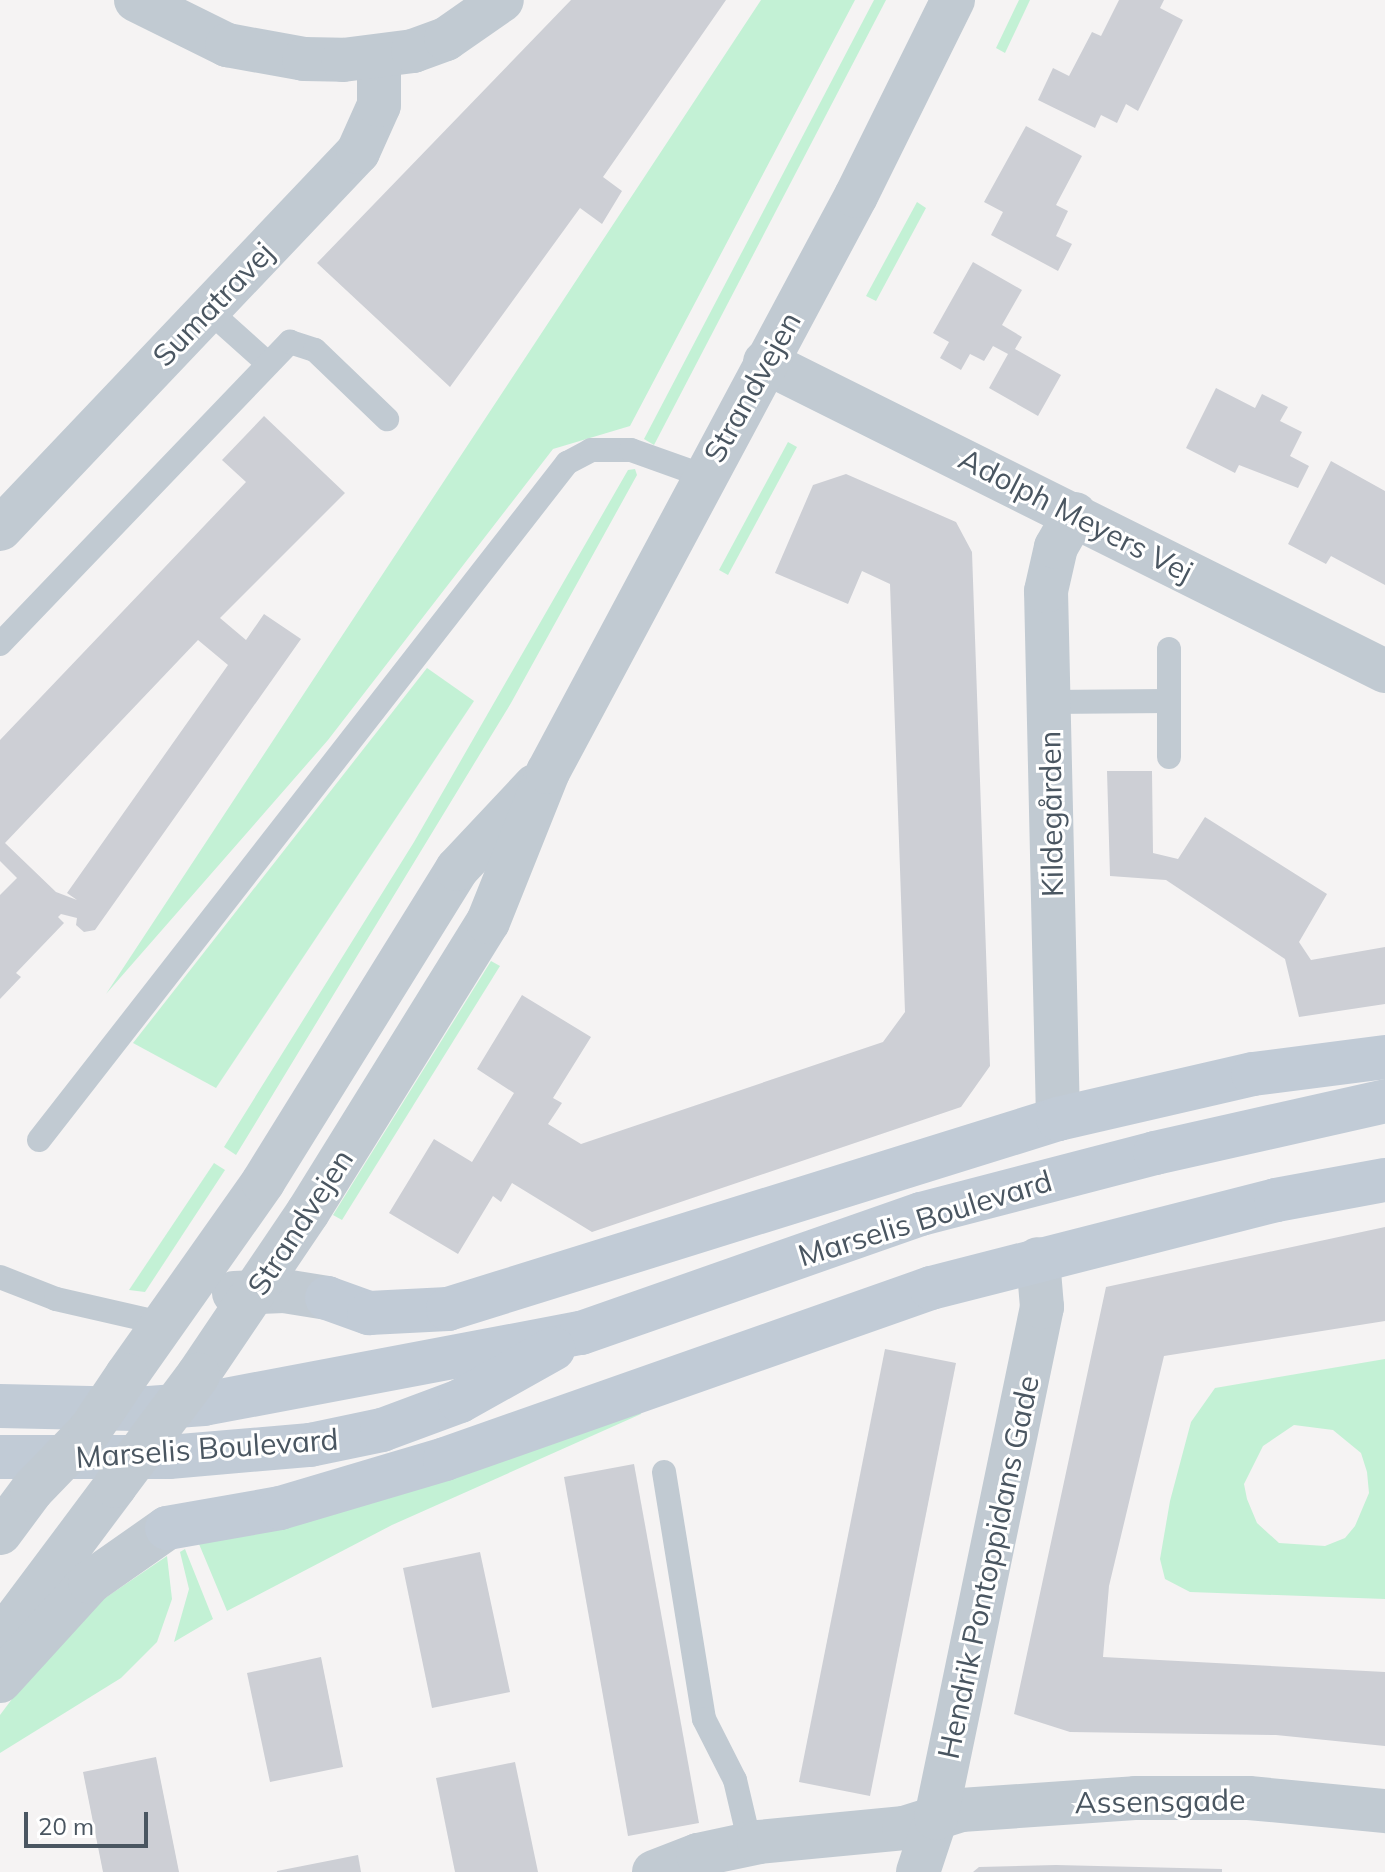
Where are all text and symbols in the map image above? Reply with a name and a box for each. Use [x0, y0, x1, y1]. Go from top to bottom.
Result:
street label: Sumatravej [145, 234, 281, 374]
street label: Strandvejen [696, 305, 808, 469]
street label: Adolph Meyers Vej [953, 440, 1199, 590]
street label: Kildegården [1032, 731, 1070, 897]
street label: Strandvejen [240, 1142, 360, 1302]
street label: Marselis Boulevard [794, 1162, 1056, 1274]
street label: Hendrik Pontoppidans Gade [930, 1372, 1046, 1762]
street label: Marselis Boulevard [75, 1421, 339, 1475]
street label: Assensgade [1074, 1782, 1246, 1820]
scale bar [28, 1796, 152, 1846]
text: 20 m [38, 1811, 94, 1841]

